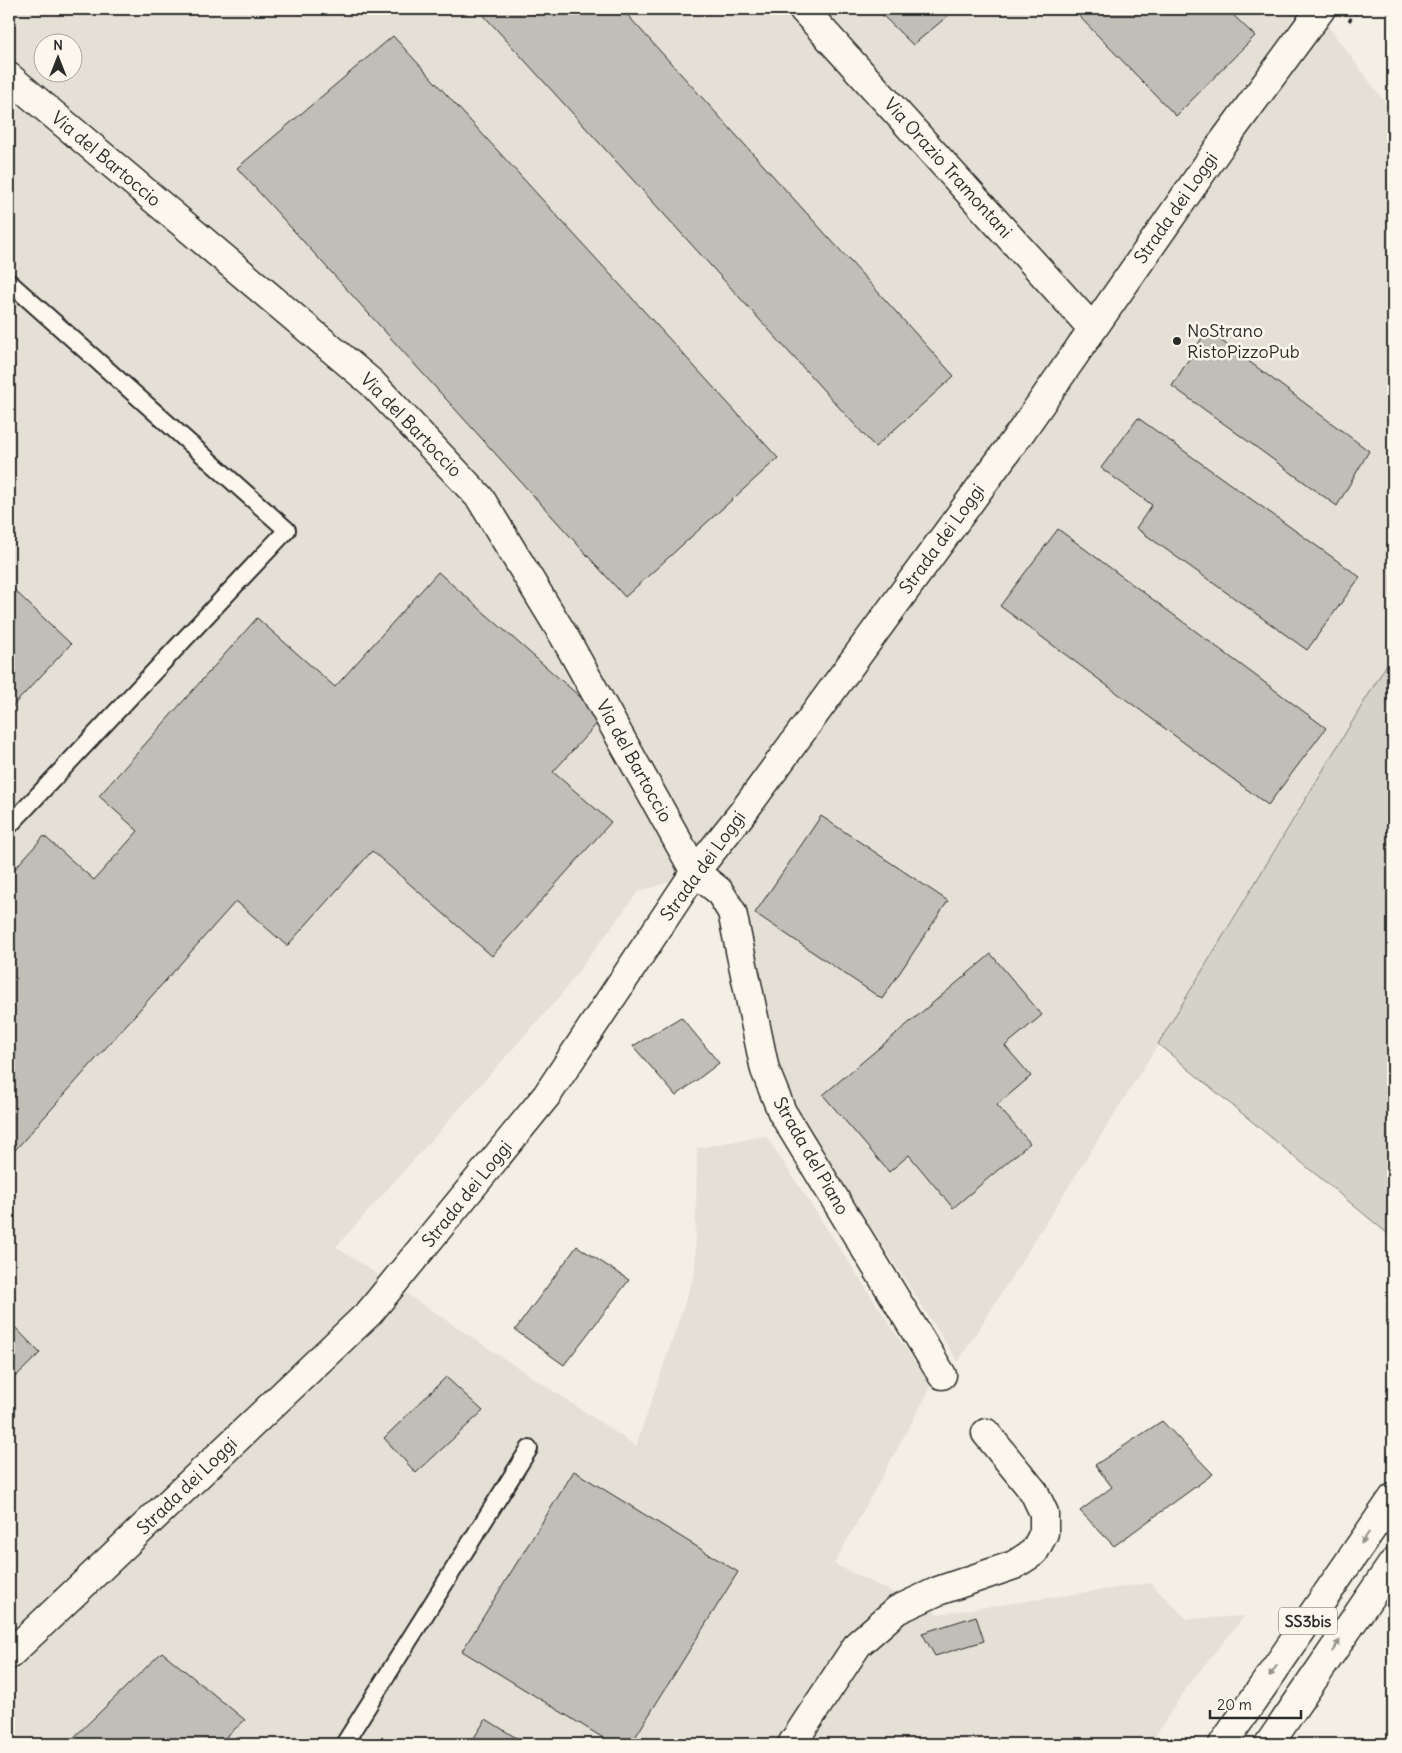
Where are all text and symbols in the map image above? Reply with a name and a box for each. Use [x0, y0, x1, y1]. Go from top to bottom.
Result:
north arrow [32, 32, 82, 82]
text: N [53, 36, 63, 54]
street label: Via Orazio Tramontani [879, 93, 1017, 243]
street label: Via del Bartoccio [47, 106, 166, 211]
street label: Strada dei Loggi [1129, 148, 1222, 268]
place label: NoStrano RistoPizzoPub [1187, 319, 1300, 363]
marker: NoStrano RistoPizzoPub [1171, 335, 1183, 347]
street label: Via del Bartoccio [356, 368, 467, 482]
street label: Strada dei Loggi [894, 479, 989, 598]
street label: Via del Bartoccio [591, 696, 678, 826]
street label: Strada dei Loggi [655, 806, 750, 925]
street label: Strada del Piano [768, 1093, 855, 1219]
street label: Strada dei Loggi [417, 1136, 517, 1252]
street label: Strada dei Loggi [132, 1432, 242, 1539]
one-way arrow [1361, 1531, 1370, 1545]
road number: SS3bis [1279, 1608, 1337, 1634]
one-way arrow [1332, 1640, 1341, 1653]
one-way arrow [1268, 1665, 1278, 1678]
scale bar [1210, 1688, 1301, 1720]
text: 20 m [1217, 1695, 1252, 1714]

